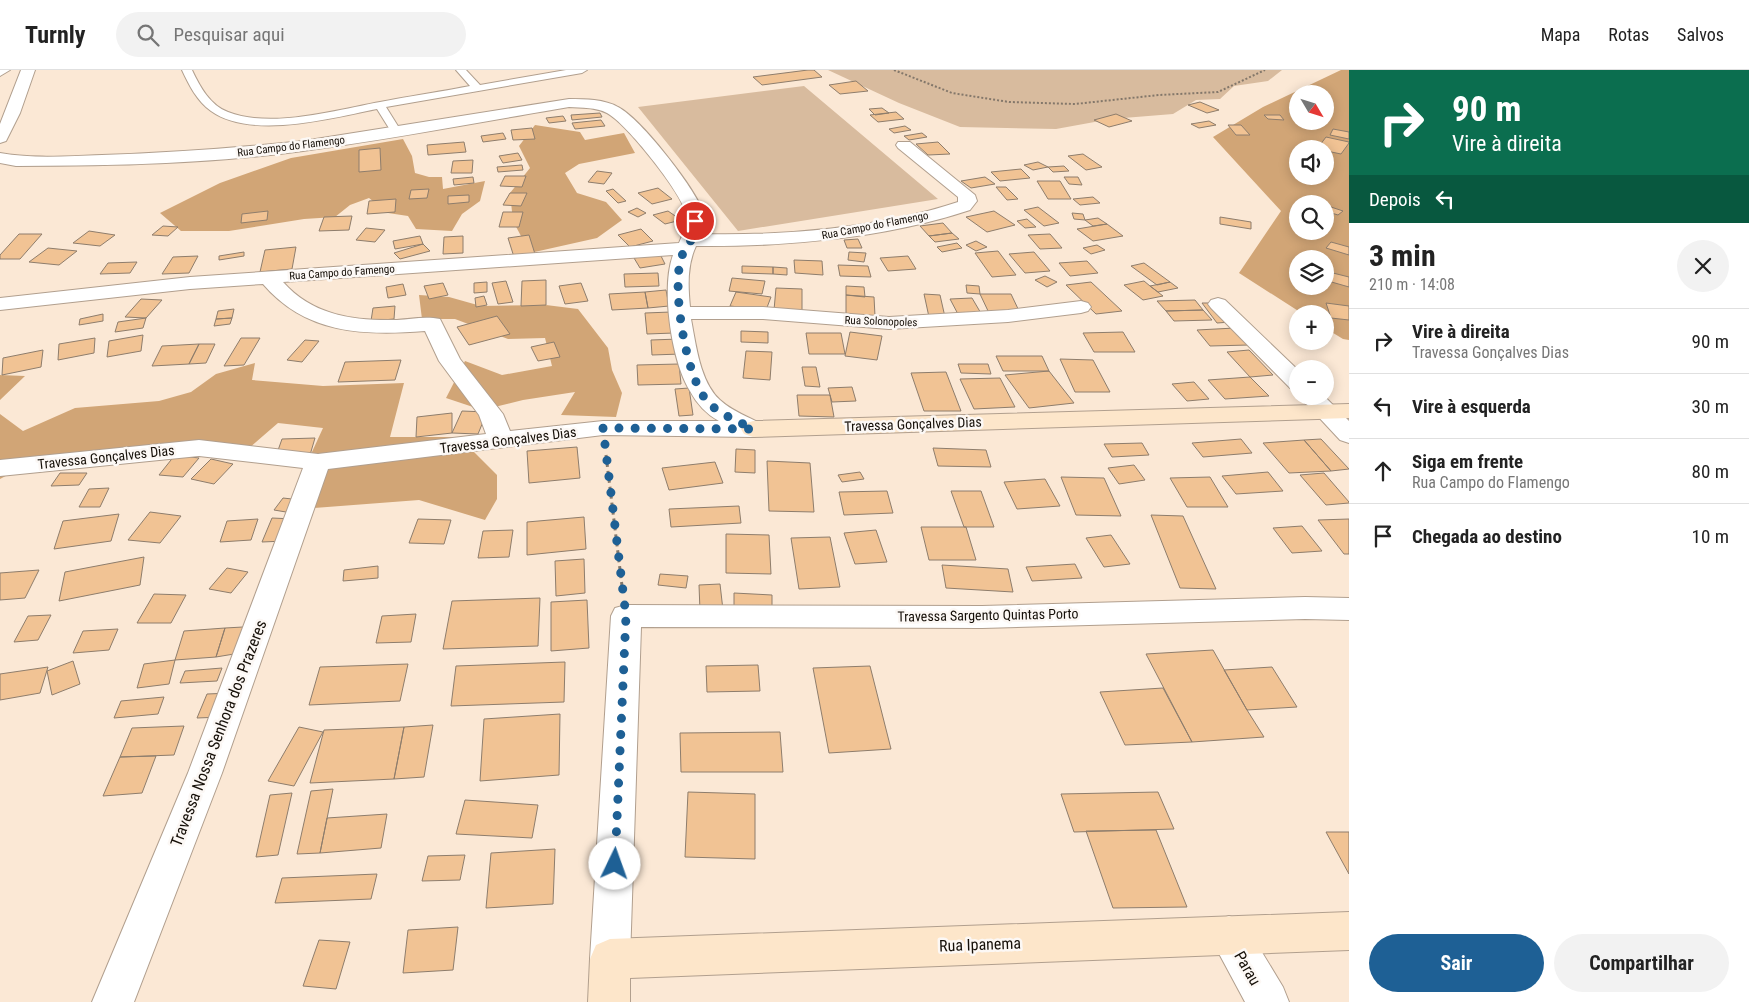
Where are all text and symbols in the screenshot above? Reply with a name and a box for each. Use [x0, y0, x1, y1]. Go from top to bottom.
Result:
search box [116, 12, 466, 57]
text: Turnly [25, 21, 86, 49]
icon: search [134, 21, 162, 49]
text: Pesquisar aqui [174, 23, 285, 46]
text: Mapa [1541, 24, 1580, 45]
text: Rotas [1608, 24, 1649, 45]
text: Salvos [1677, 24, 1724, 45]
north arrow [1289, 85, 1334, 130]
map controls [1289, 85, 1334, 405]
text: 90 m [1452, 89, 1521, 130]
icon: right [1369, 90, 1434, 155]
text: Vire à direita [1452, 131, 1562, 156]
street label: Rua Campo do Flamengo [236, 133, 346, 160]
button: sound [1289, 140, 1334, 185]
icon: left [1431, 185, 1459, 213]
text: Depois [1369, 188, 1421, 211]
button: search [1289, 195, 1334, 240]
pin [674, 200, 716, 242]
icon: arrive [681, 207, 709, 235]
street label: Rua Campo do Flamengo [821, 209, 930, 242]
text: 3 min [1369, 238, 1436, 273]
button: close [1677, 240, 1729, 292]
button: layers [1289, 250, 1334, 295]
street label: Rua Campo do Famengo [289, 262, 396, 283]
text: 210 m · 14:08 [1369, 275, 1455, 294]
button: + [1289, 305, 1334, 350]
street label: Rua Solonopoles [844, 314, 918, 329]
text: Vire à direita [1412, 320, 1510, 343]
icon: right [1369, 327, 1397, 355]
text: 90 m [1692, 330, 1729, 353]
text: Travessa Gonçalves Dias [1412, 343, 1569, 362]
button: − [1289, 360, 1334, 405]
icon: left [1369, 392, 1397, 420]
text: Vire à esquerda [1412, 395, 1531, 418]
text: 30 m [1692, 395, 1729, 418]
street label: Travessa Gonçalves Dias [844, 414, 982, 434]
street label: Travessa Gonçalves Dias [439, 424, 577, 456]
street label: Travessa Gonçalves Dias [37, 442, 175, 472]
text: Siga em frente [1412, 450, 1523, 473]
icon: ahead [1369, 457, 1397, 485]
text: 80 m [1692, 460, 1729, 483]
text: Rua Campo do Flamengo [1412, 473, 1570, 492]
icon: arrive [1369, 522, 1397, 550]
text: Chegada ao destino [1412, 525, 1562, 548]
text: 10 m [1692, 525, 1729, 548]
street label: Travessa Sargento Quintas Porto [897, 605, 1079, 625]
street label: Travessa Nossa Senhora dos Prazeres [166, 617, 271, 849]
position arrow [588, 837, 640, 889]
street label: Rua Ipanema [939, 934, 1021, 955]
button: Sair [1369, 934, 1544, 992]
button: Compartilhar [1554, 934, 1729, 992]
street label: Parau [1230, 948, 1265, 989]

